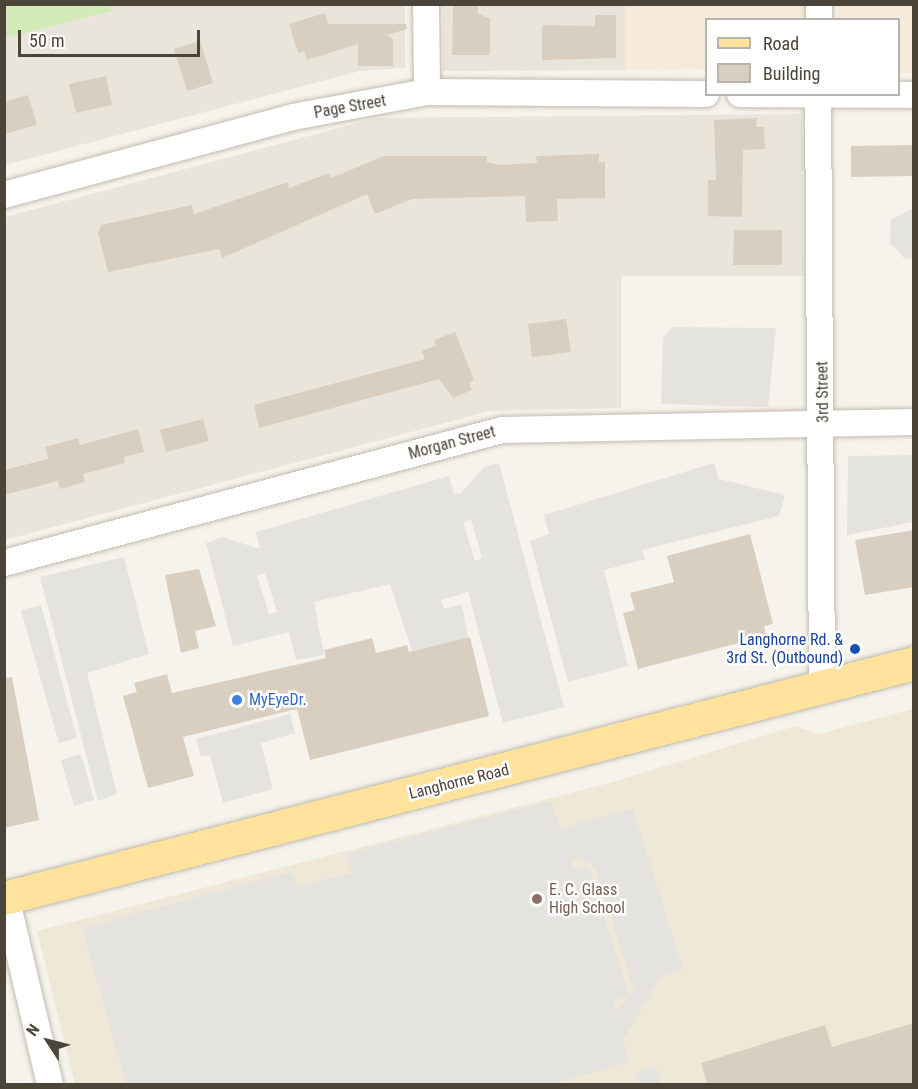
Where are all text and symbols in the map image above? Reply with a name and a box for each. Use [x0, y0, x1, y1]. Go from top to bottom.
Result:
scale bar [21, 18, 202, 56]
legend [705, 18, 900, 96]
text: 50 m [29, 30, 64, 51]
text: Road [763, 33, 799, 54]
text: Building [763, 63, 820, 84]
street label: Page Street [312, 91, 388, 123]
street label: 3rd Street [813, 361, 833, 423]
street label: Morgan Street [406, 422, 498, 464]
place label: Langhorne Rd. & 3rd St. (Outbound) [726, 630, 843, 668]
marker: Langhorne Rd. & 3rd St. (Outbound) [848, 642, 862, 656]
place label: MyEyeDr. [249, 690, 307, 710]
marker: MyEyeDr. [230, 693, 244, 707]
street label: Langhorne Road [407, 760, 511, 804]
place label: E. C. Glass High School [549, 880, 625, 918]
marker: E. C. Glass High School [530, 892, 544, 906]
north arrow [18, 1011, 78, 1071]
text: N [22, 1021, 44, 1040]

